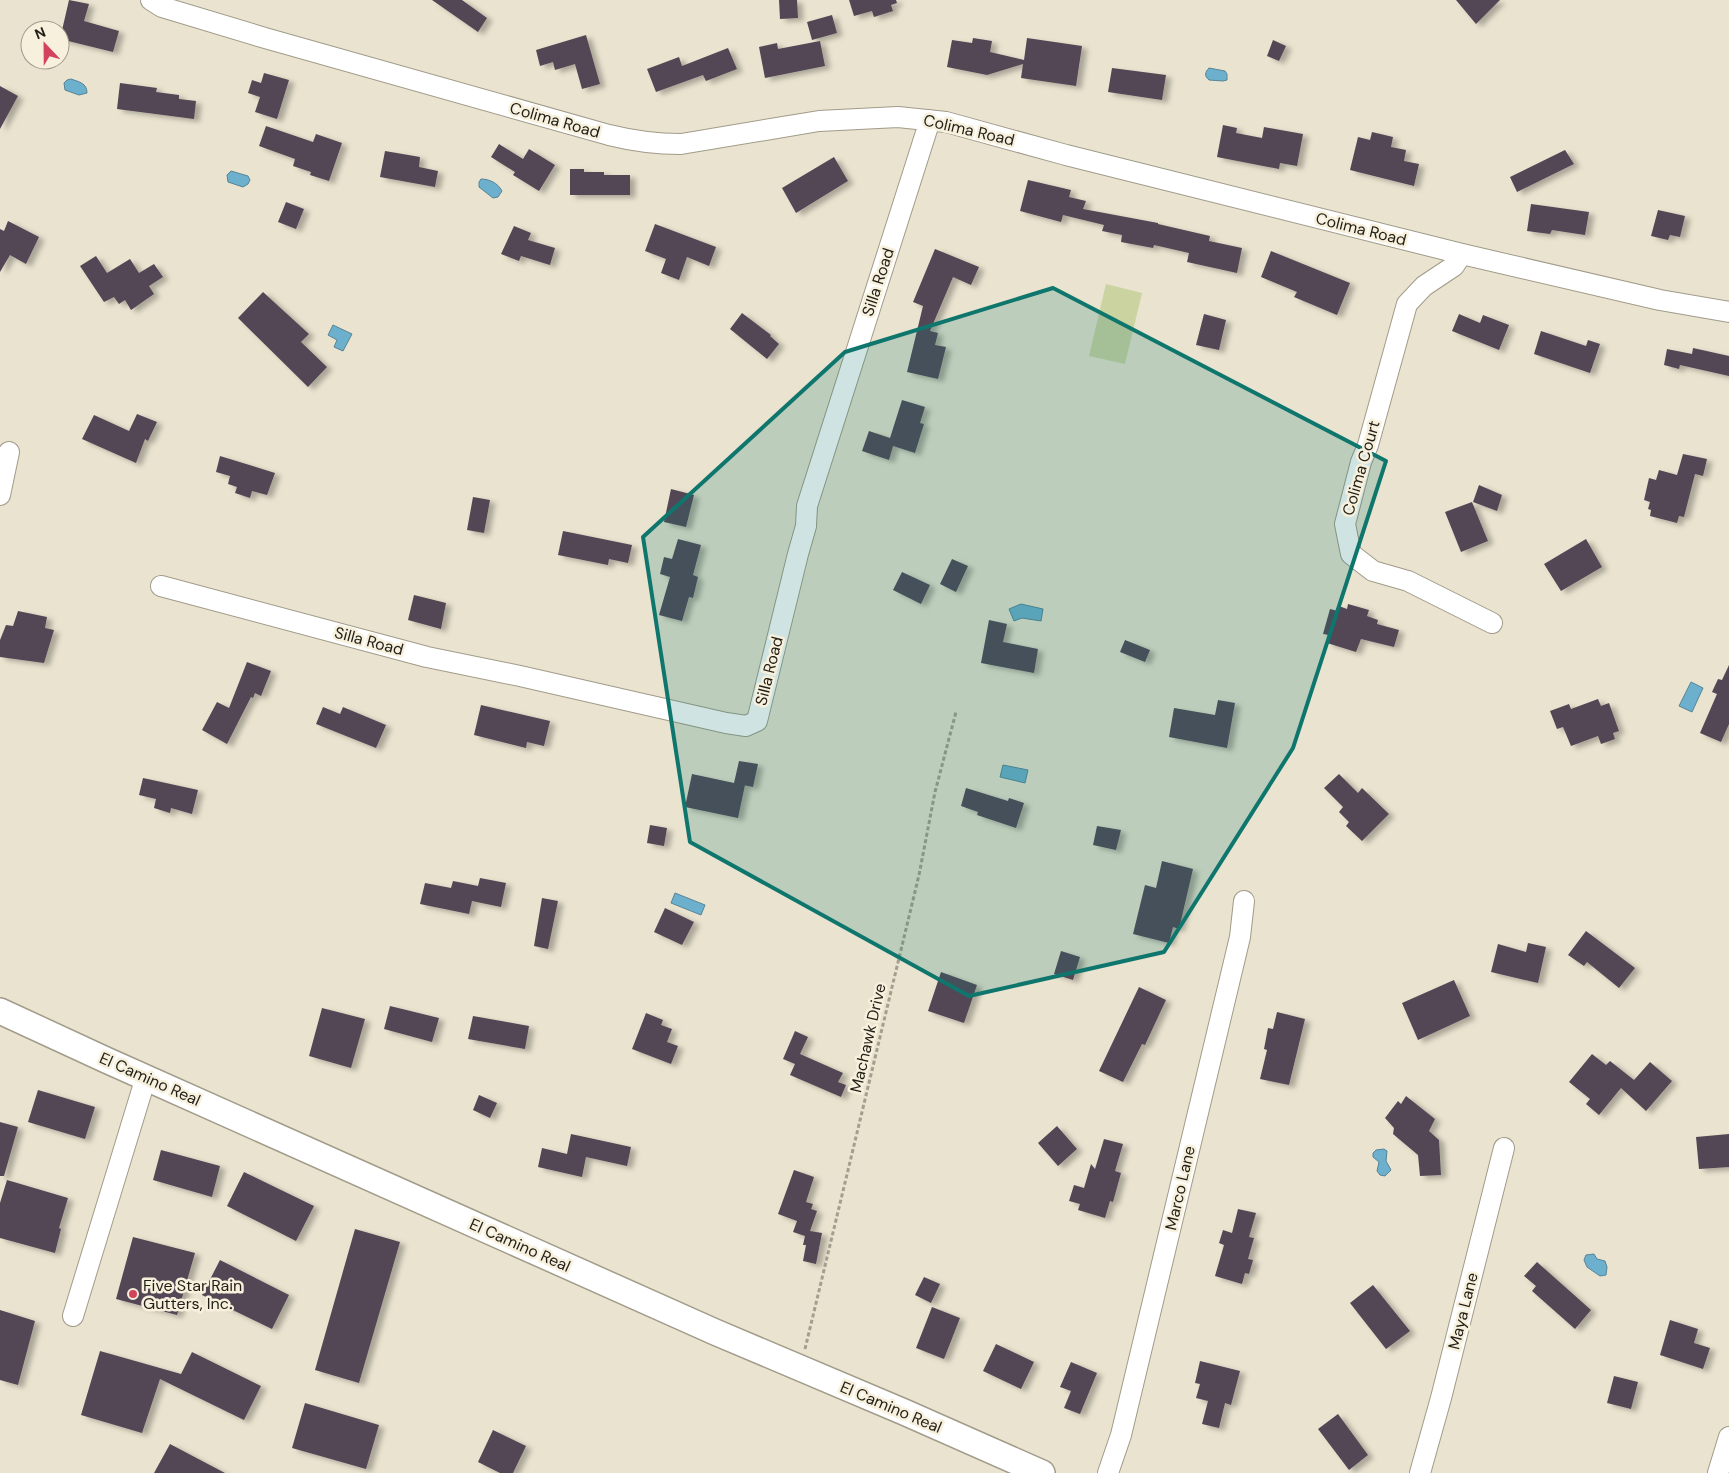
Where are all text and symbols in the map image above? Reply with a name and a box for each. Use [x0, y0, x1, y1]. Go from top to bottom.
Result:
north arrow [20, 20, 70, 70]
text: N [32, 23, 48, 43]
street label: Colima Road [507, 97, 603, 143]
street label: Colima Road [921, 109, 1017, 151]
street label: Colima Road [1313, 208, 1409, 250]
street label: Silla Road [857, 245, 899, 319]
street label: Colima Court [1337, 418, 1385, 518]
street label: Silla Road [332, 622, 406, 660]
street label: Silla Road [750, 634, 788, 708]
street label: Machawk Drive [845, 981, 891, 1095]
street label: El Camino Real [96, 1047, 204, 1111]
street label: Marco Lane [1160, 1144, 1200, 1232]
street label: El Camino Real [466, 1213, 574, 1277]
street label: Maya Lane [1443, 1270, 1483, 1352]
place label: Five Star Rain Gutters, Inc. [143, 1275, 242, 1314]
marker: Five Star Rain Gutters, Inc. [127, 1288, 139, 1300]
street label: El Camino Real [837, 1376, 945, 1438]

